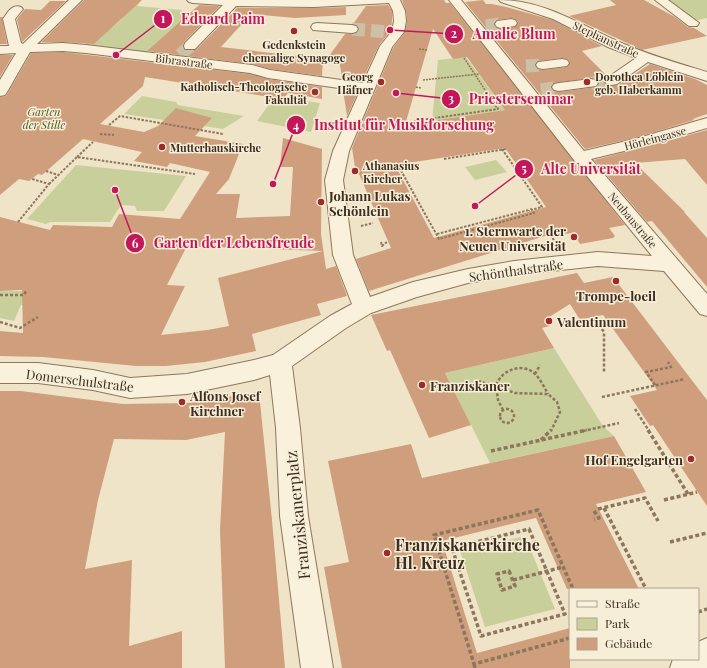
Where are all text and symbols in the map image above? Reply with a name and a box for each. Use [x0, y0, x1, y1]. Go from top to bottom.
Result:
callout: Eduard Paim [153, 6, 273, 32]
text: Eduard Paim [181, 9, 265, 28]
text: 1 [161, 10, 166, 26]
street label: Stephanstraße [570, 17, 642, 61]
callout: Amalie Blum [444, 21, 564, 47]
text: Amalie Blum [471, 24, 556, 43]
text: 2 [451, 25, 457, 41]
marker: Gedenkstein ehemalige Synagoge [289, 26, 299, 36]
place label: Gedenkstein ehemalige Synagoge [243, 37, 346, 65]
street label: Bibrastraße [154, 50, 214, 72]
place label: Georg Häfner [337, 69, 374, 97]
place label: Dorothea Löblein geb. Haberkamm [595, 69, 684, 97]
marker: Georg Häfner [376, 77, 386, 87]
marker: Dorothea Löblein geb. Haberkamm [582, 77, 592, 87]
place label: Katholisch-Theologische Fakultät [180, 79, 307, 107]
callout: Priesterseminar [441, 86, 582, 112]
marker: Katholisch-Theologische Fakultät [310, 87, 320, 97]
text: Priesterseminar [469, 89, 574, 108]
text: 3 [448, 90, 454, 106]
park label: Garten der Stille [23, 104, 65, 132]
callout: Institut für Musikforschung [286, 112, 503, 138]
text: Institut für Musikforschung [314, 115, 494, 134]
text: 4 [293, 117, 299, 133]
street label: Hörleingasse [622, 122, 688, 153]
place label: Mutterhauskirche [170, 140, 262, 155]
marker: Mutterhauskirche [157, 142, 167, 152]
callout: Alte Universität [514, 156, 649, 182]
place label: Athanasius Kircher [362, 158, 419, 186]
text: Alte Universität [540, 159, 641, 178]
text: 5 [521, 160, 527, 176]
marker: Athanasius Kircher [350, 166, 360, 176]
place label: Johann Lukas Schönlein [328, 187, 410, 219]
street label: Neubaustraße [605, 189, 661, 251]
marker: Johann Lukas Schönlein [316, 197, 326, 207]
place label: 1. Sternwarte der Neuen Universität [459, 222, 566, 254]
callout: Garten der Lebensfreude [125, 230, 322, 256]
marker: 1. Sternwarte der Neuen Universität [569, 232, 579, 242]
text: Garten der Lebensfreude [154, 233, 314, 252]
text: 6 [132, 235, 139, 251]
street label: Schönthalstraße [468, 255, 565, 285]
marker: Trompe-loeil [611, 276, 621, 286]
place label: Trompe-loeil [576, 287, 656, 304]
place label: Valentinum [556, 313, 626, 330]
marker: Valentinum [544, 316, 554, 326]
street label: Domerschulstraße [25, 365, 135, 395]
place label: Franziskaner [430, 377, 510, 394]
marker: Franziskaner [417, 380, 427, 390]
place label: Alfons Josef Kirchner [189, 387, 262, 419]
marker: Alfons Josef Kirchner [177, 397, 187, 407]
street label: Franziskanerplatz [280, 449, 314, 581]
place label: Hof Engelgarten [585, 451, 683, 468]
marker: Hof Engelgarten [686, 454, 696, 464]
place label: Franziskanerkirche Hl. Kreuz [395, 534, 540, 573]
marker: Franziskanerkirche Hl. Kreuz [382, 548, 392, 558]
legend [569, 588, 699, 660]
text: Straße [605, 595, 640, 611]
text: Park [605, 615, 630, 631]
text: Gebäude [605, 635, 652, 651]

